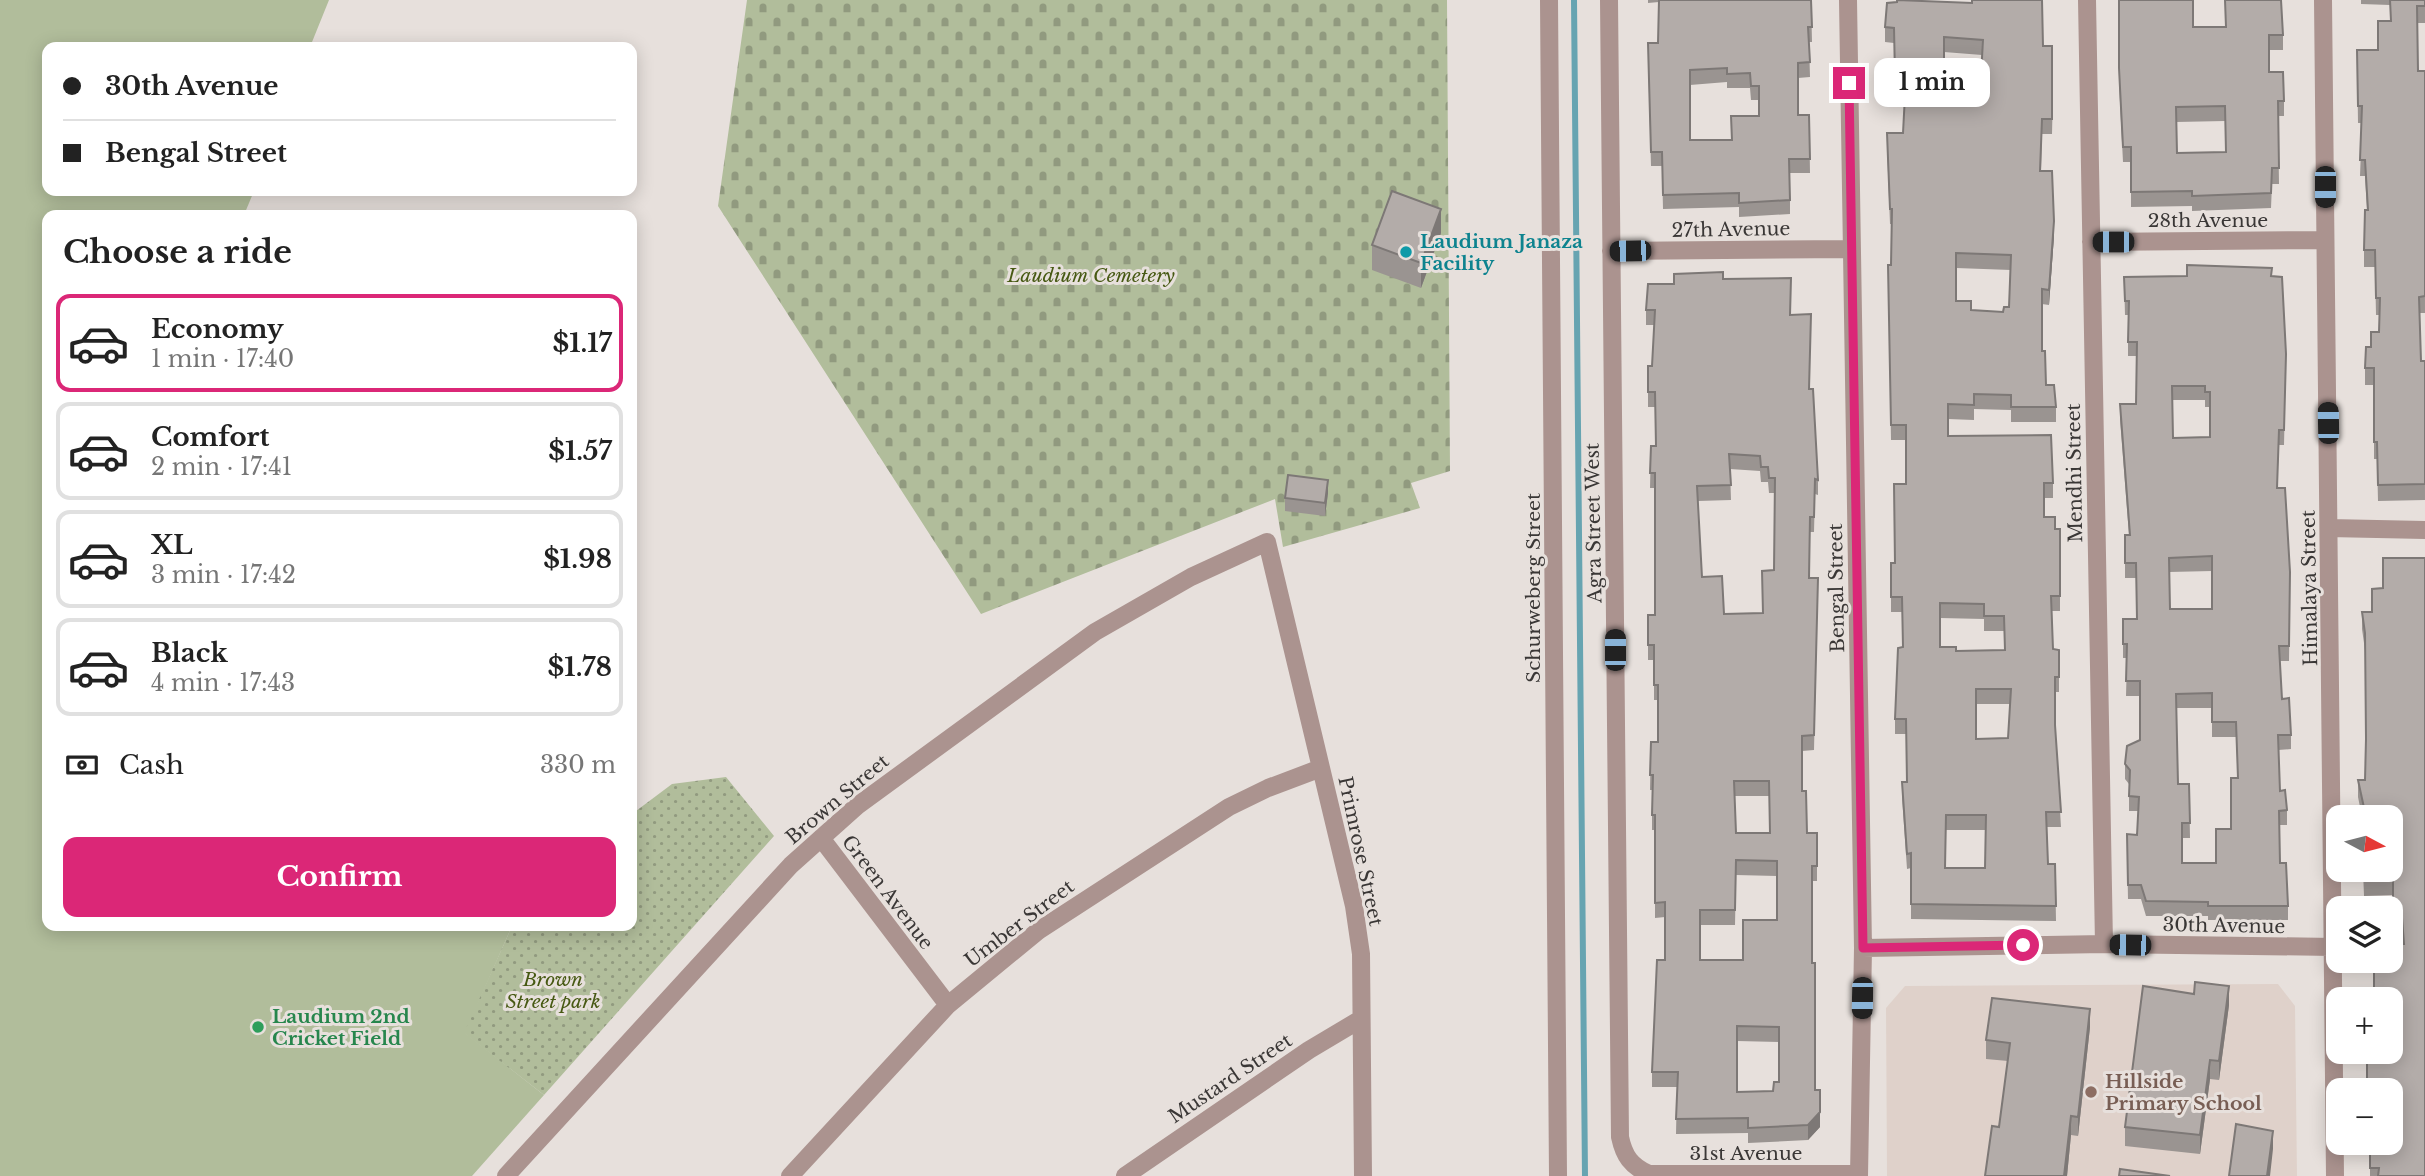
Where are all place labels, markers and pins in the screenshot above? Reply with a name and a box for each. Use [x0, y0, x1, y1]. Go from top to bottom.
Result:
place label: Laudium Janaza Facility [1420, 230, 1583, 275]
marker: Laudium Janaza Facility [1398, 244, 1414, 260]
place label: Laudium 2nd Cricket Field [272, 1005, 410, 1050]
marker: Laudium 2nd Cricket Field [250, 1019, 266, 1035]
place label: Hillside Primary School [2105, 1070, 2262, 1115]
marker: Hillside Primary School [2083, 1084, 2099, 1100]

